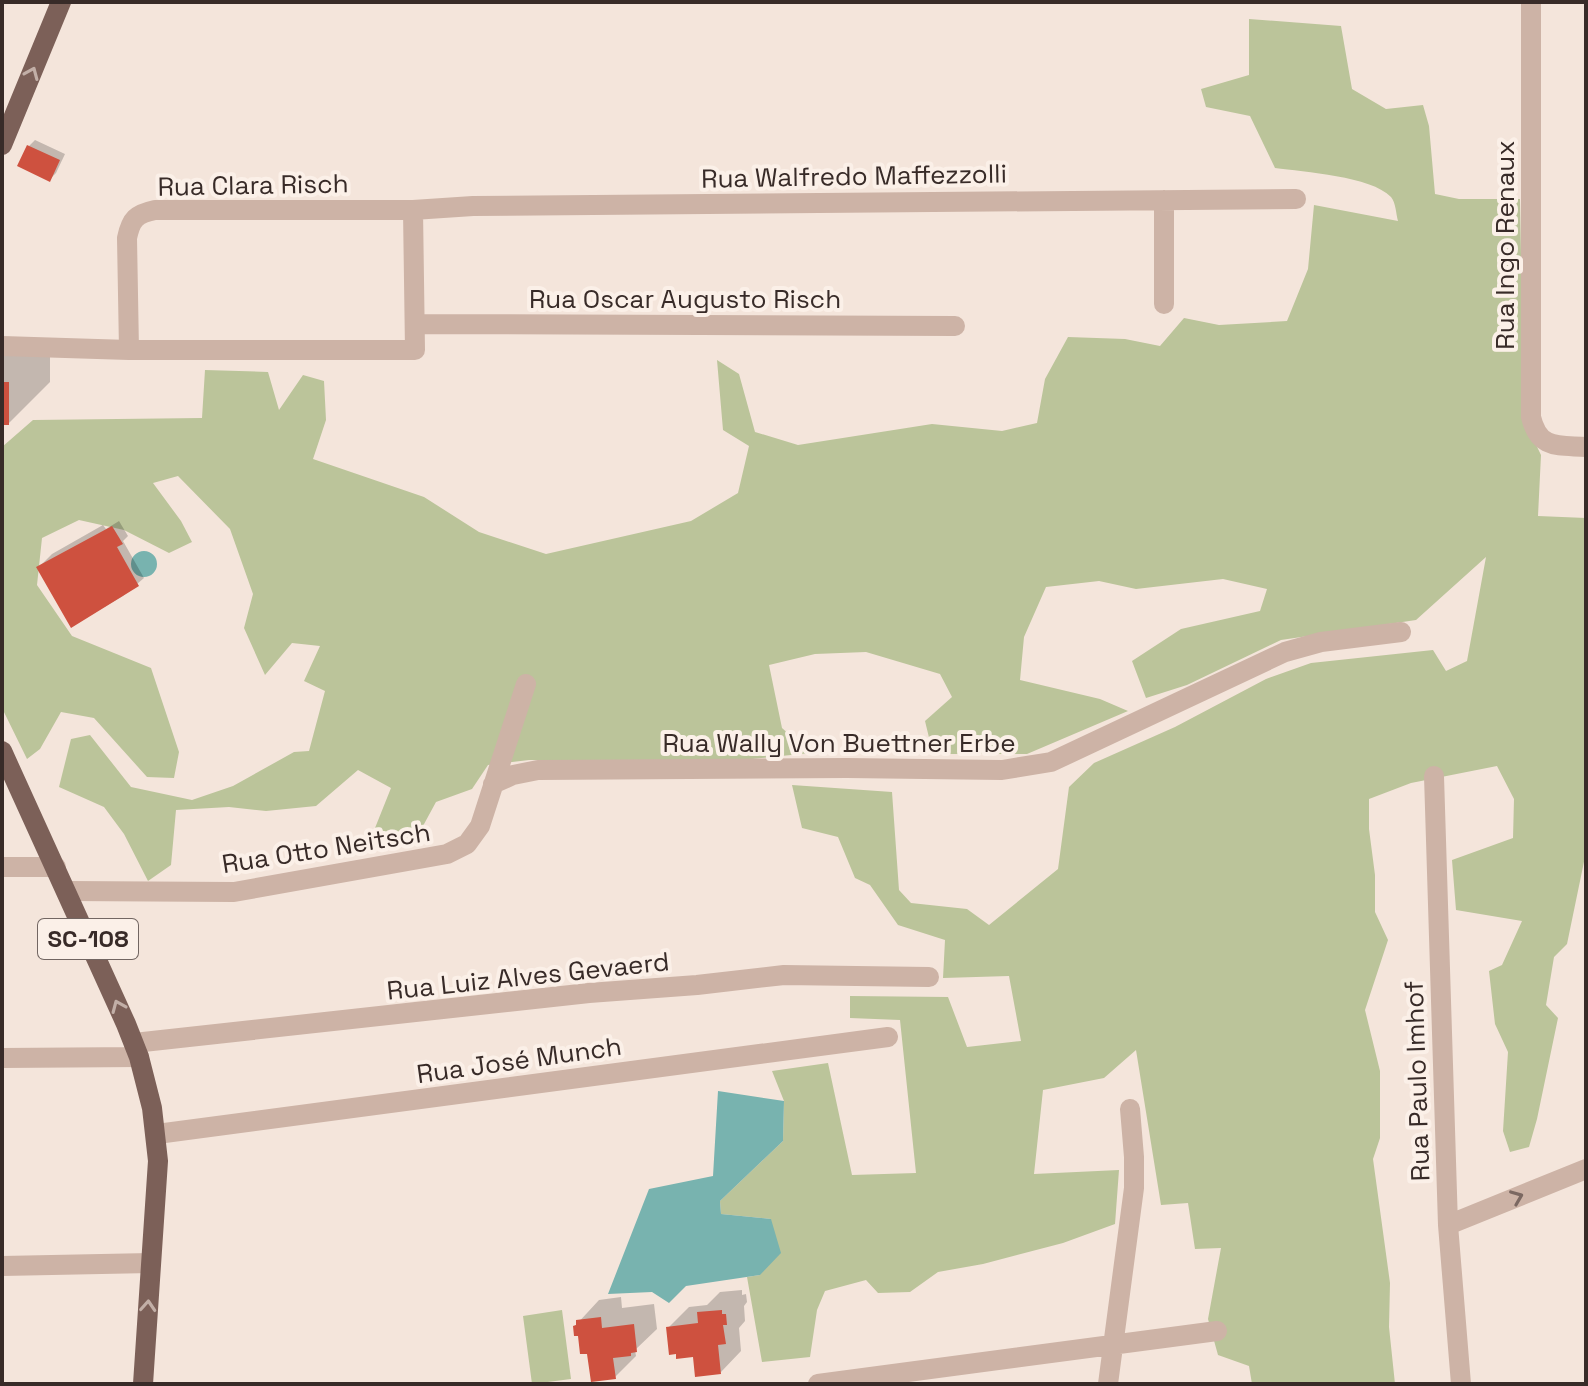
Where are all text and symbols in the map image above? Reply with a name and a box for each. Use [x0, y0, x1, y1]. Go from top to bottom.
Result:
one-way arrow [22, 67, 38, 82]
street label: Rua Ingo Renaux [1488, 140, 1522, 350]
street label: Rua Walfredo Maffezzolli [701, 156, 1007, 196]
street label: Rua Clara Risch [157, 166, 349, 204]
street label: Rua Oscar Augusto Risch [529, 282, 841, 316]
street label: Rua Wally Von Buettner Erbe [662, 726, 1016, 760]
street label: Rua Otto Neitsch [219, 815, 433, 881]
road number: SC-108 [38, 919, 138, 959]
street label: Rua Luiz Alves Gevaerd [385, 944, 671, 1008]
street label: Rua Paulo Imhof [1397, 980, 1437, 1182]
one-way arrow [112, 1000, 128, 1015]
street label: Rua José Munch [414, 1029, 624, 1091]
one-way arrow [1509, 1190, 1523, 1207]
one-way arrow [139, 1299, 156, 1312]

